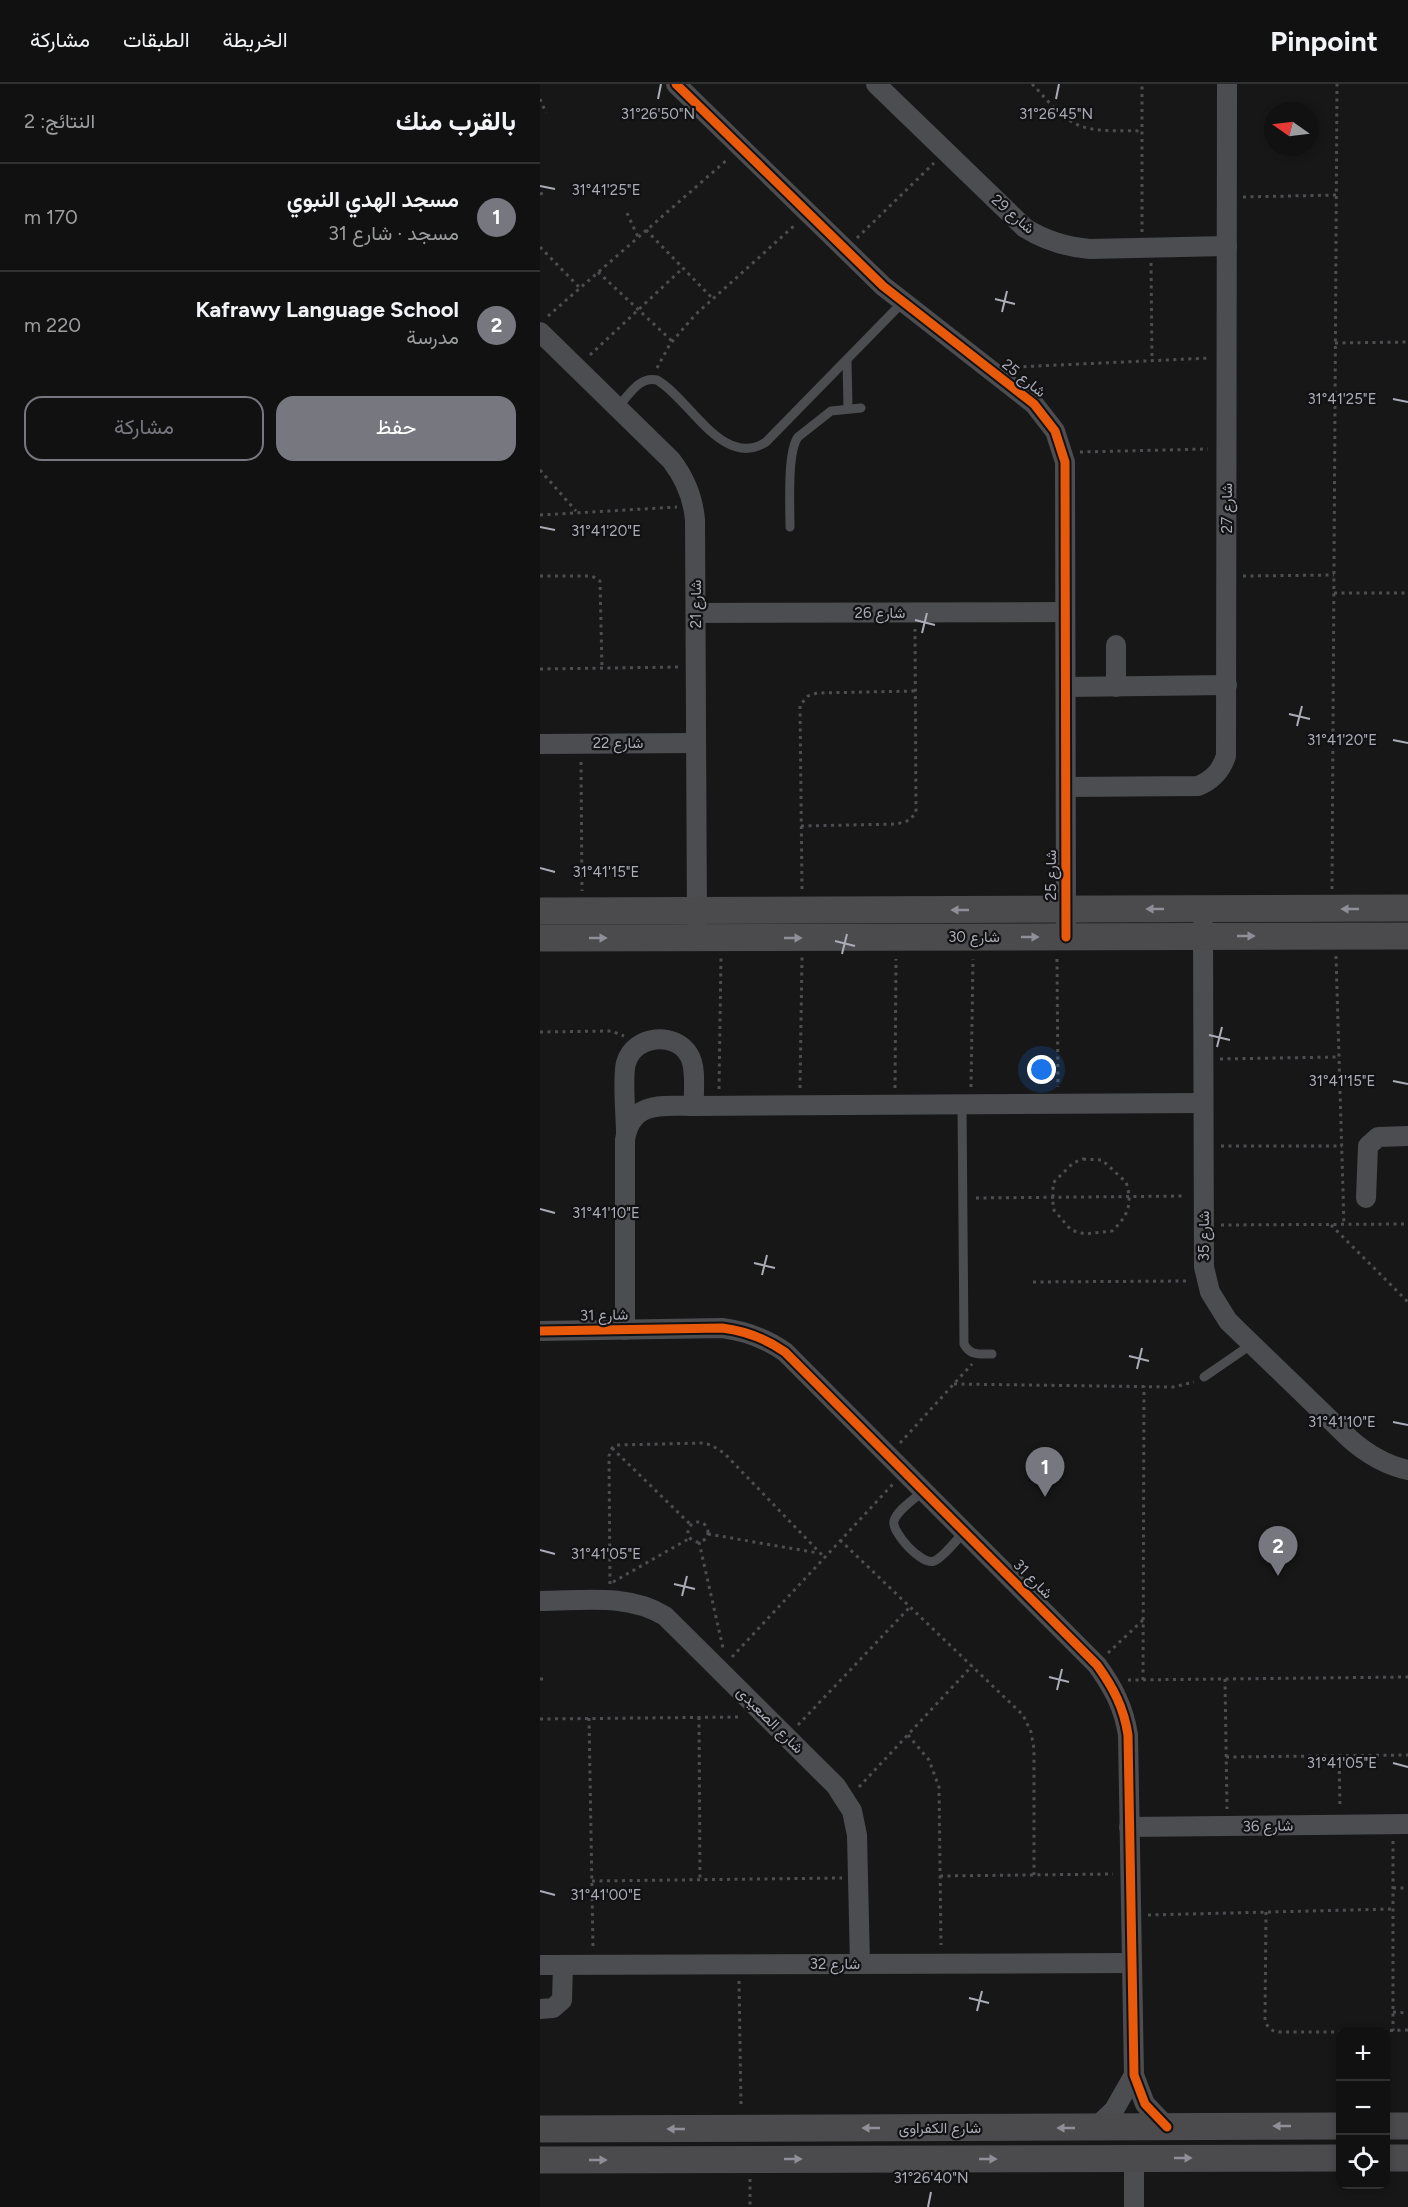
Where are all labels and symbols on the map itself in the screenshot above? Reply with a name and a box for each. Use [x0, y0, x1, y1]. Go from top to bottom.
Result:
north arrow [1264, 102, 1318, 156]
text: 31°26'50"N [621, 105, 695, 123]
text: 31°26'45"N [1019, 105, 1093, 123]
text: 31°41'25"E [571, 181, 641, 199]
street label: شارع 29 [987, 191, 1038, 239]
street label: شارع 25 [997, 355, 1050, 403]
text: 31°41'25"E [1307, 390, 1377, 408]
street label: شارع 27 [1218, 483, 1238, 533]
text: 31°41'20"E [571, 522, 641, 540]
street label: شارع 21 [687, 580, 707, 628]
street label: شارع 26 [855, 604, 906, 624]
text: 31°41'20"E [1307, 731, 1377, 749]
street label: شارع 22 [593, 734, 643, 754]
street label: شارع 25 [1042, 849, 1062, 900]
text: 31°41'15"E [573, 863, 639, 881]
one-way arrow [1145, 904, 1164, 914]
one-way arrow [1340, 904, 1359, 913]
one-way arrow [950, 905, 969, 915]
street label: شارع 30 [948, 928, 1000, 948]
one-way arrow [1237, 931, 1256, 941]
one-way arrow [1021, 932, 1040, 942]
one-way arrow [589, 933, 608, 943]
one-way arrow [784, 933, 803, 943]
your location [1027, 1055, 1056, 1084]
text: 31°41'15"E [1309, 1072, 1375, 1090]
text: 31°41'10"E [572, 1204, 640, 1222]
street label: شارع 35 [1195, 1210, 1215, 1261]
street label: شارع 31 [580, 1306, 628, 1326]
text: 31°41'10"E [1308, 1413, 1376, 1431]
pin: 1 [1026, 1448, 1064, 1497]
pin: 2 [1258, 1526, 1298, 1576]
text: 31°41'05"E [571, 1545, 641, 1563]
street label: شارع 31 [1008, 1556, 1057, 1604]
street label: شارع الصعيدى [731, 1683, 807, 1759]
text: 31°41'05"E [1307, 1754, 1377, 1772]
street label: شارع 36 [1243, 1817, 1294, 1837]
text: 31°41'00"E [570, 1886, 642, 1904]
street label: شارع 32 [810, 1955, 860, 1975]
street label: شارع الكفراوى [899, 2119, 981, 2139]
one-way arrow [1273, 2121, 1292, 2131]
one-way arrow [862, 2123, 881, 2133]
one-way arrow [1057, 2123, 1076, 2133]
one-way arrow [667, 2124, 686, 2134]
one-way arrow [1174, 2153, 1193, 2163]
one-way arrow [784, 2154, 803, 2164]
one-way arrow [979, 2154, 998, 2164]
one-way arrow [589, 2155, 608, 2165]
text: 31°26'40"N [893, 2169, 969, 2187]

